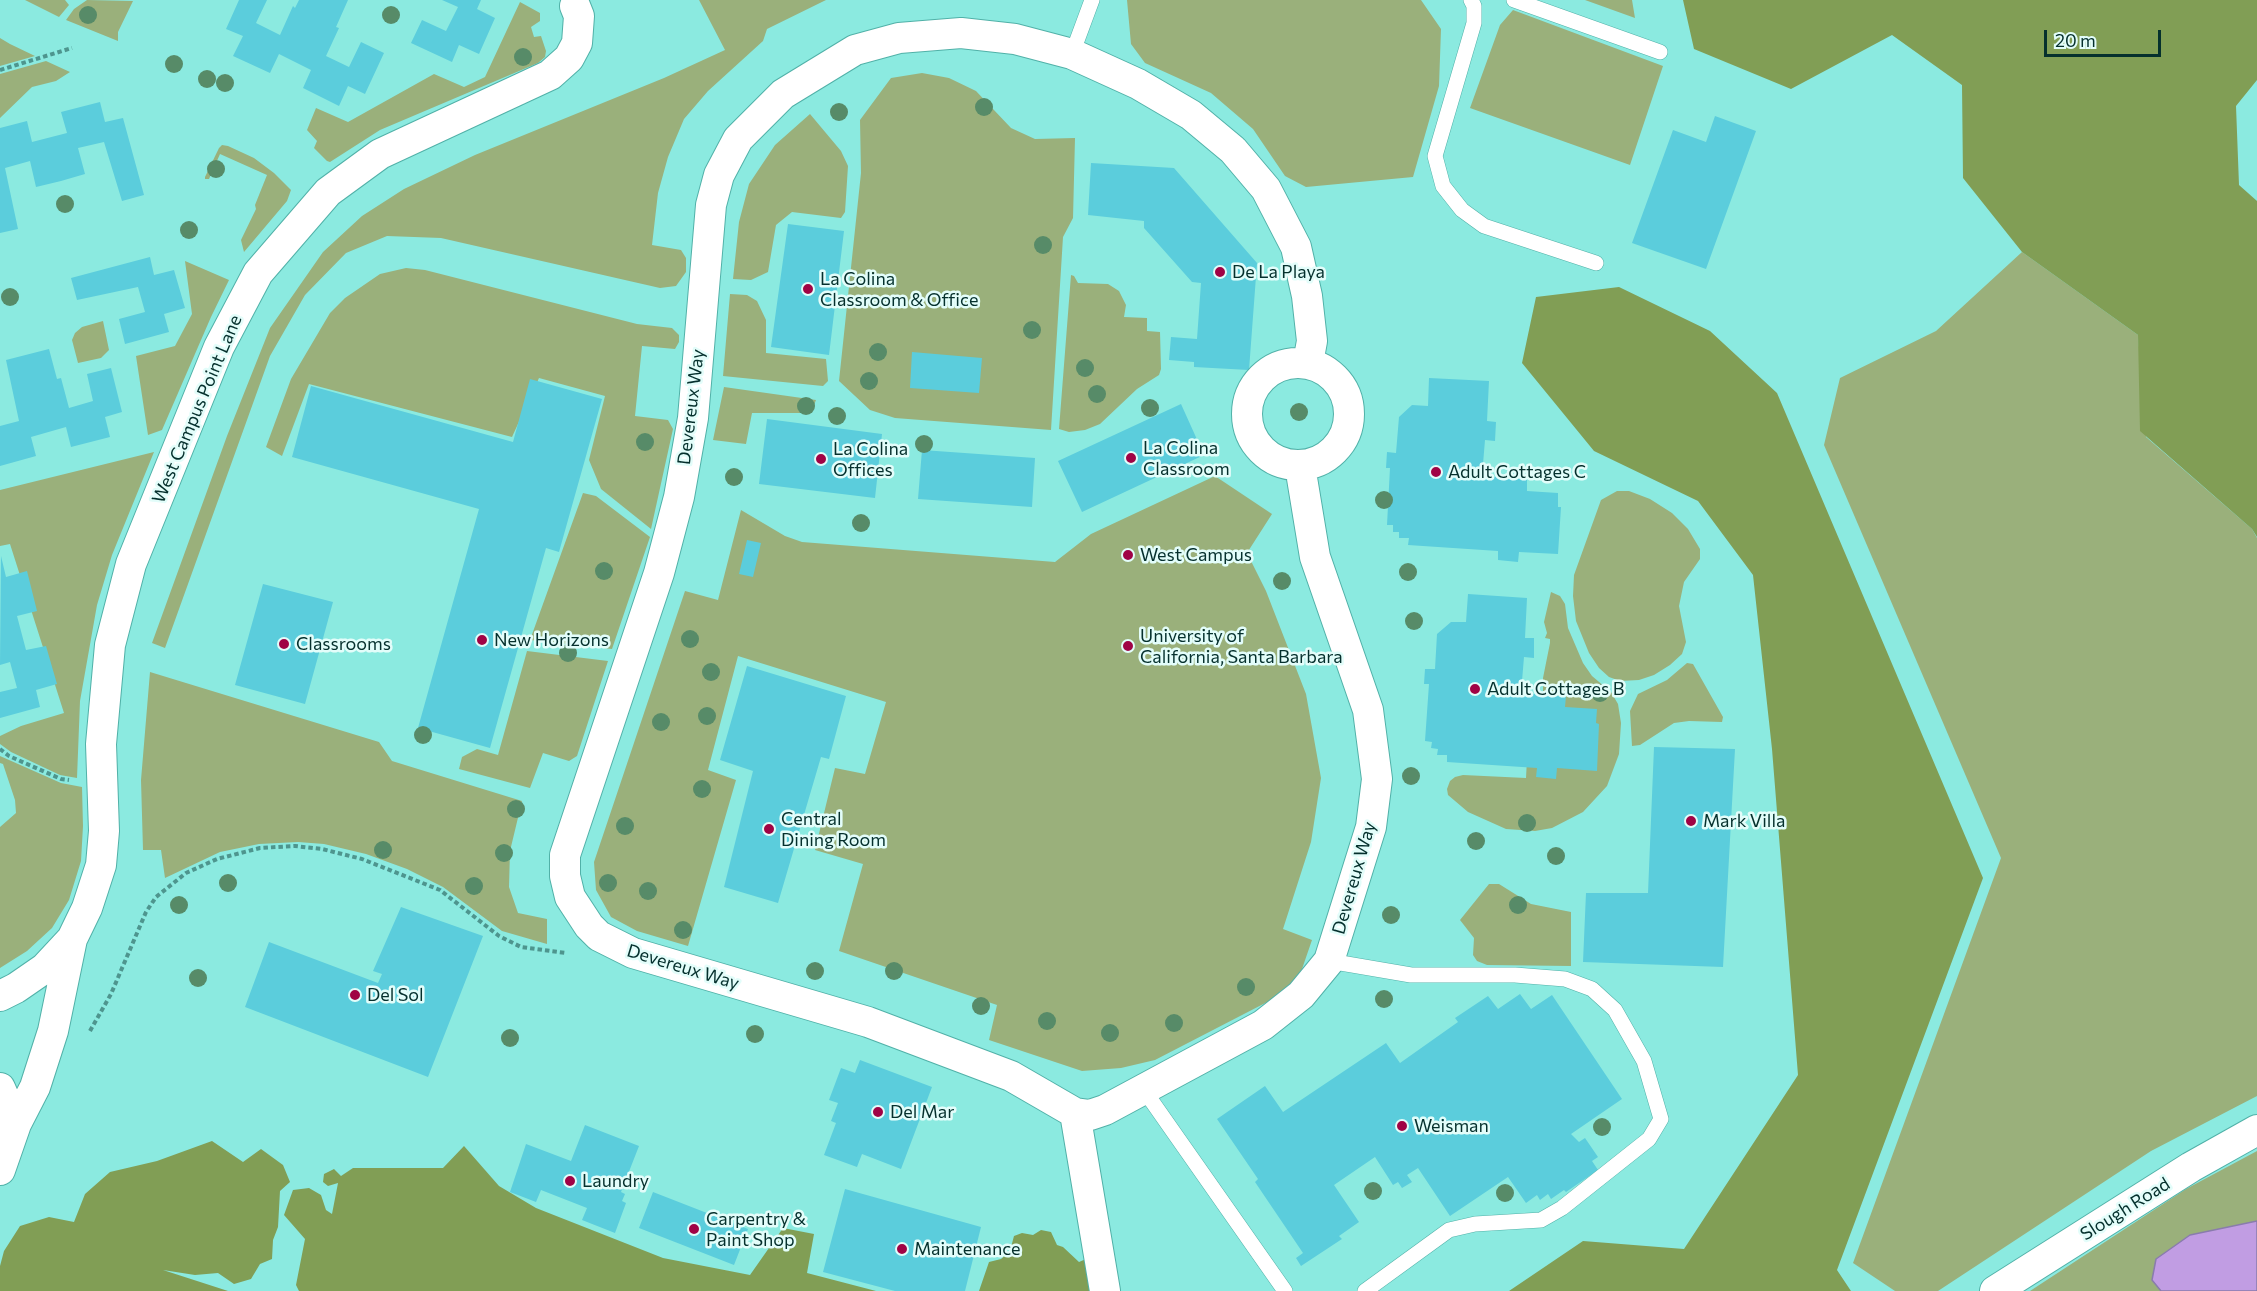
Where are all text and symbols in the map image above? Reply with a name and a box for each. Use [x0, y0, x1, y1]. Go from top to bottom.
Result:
scale bar [2047, 18, 2164, 56]
text: 20 m [2055, 29, 2096, 51]
place label: De La Playa [1232, 261, 1325, 283]
marker: De La Playa [1213, 265, 1227, 279]
place label: La Colina Classroom & Office [820, 268, 978, 310]
marker: La Colina Classroom & Office [801, 282, 815, 296]
street label: West Campus Point Lane [148, 312, 246, 506]
street label: Devereux Way [673, 348, 709, 466]
place label: La Colina Classroom [1143, 437, 1230, 480]
place label: La Colina Offices [833, 438, 908, 480]
marker: La Colina Classroom [1124, 451, 1138, 465]
marker: La Colina Offices [814, 452, 828, 466]
place label: Adult Cottages C [1448, 461, 1586, 483]
marker: Adult Cottages C [1429, 465, 1443, 479]
place label: West Campus [1140, 544, 1252, 566]
marker: West Campus [1121, 548, 1135, 562]
place label: University of California, Santa Barbara [1140, 625, 1343, 668]
place label: New Horizons [494, 629, 609, 651]
place label: Classrooms [296, 633, 391, 655]
marker: New Horizons [475, 633, 489, 647]
marker: Classrooms [277, 637, 291, 651]
marker: University of California, Santa Barbara [1121, 639, 1135, 653]
place label: Adult Cottages B [1487, 678, 1624, 700]
marker: Adult Cottages B [1468, 682, 1482, 696]
place label: Central Dining Room [781, 808, 886, 850]
place label: Mark Villa [1703, 810, 1785, 832]
marker: Mark Villa [1684, 814, 1698, 828]
street label: Devereux Way [1328, 819, 1380, 937]
marker: Central Dining Room [762, 822, 776, 836]
street label: Devereux Way [624, 940, 742, 994]
place label: Del Sol [367, 984, 424, 1006]
marker: Del Sol [348, 988, 362, 1002]
place label: Del Mar [890, 1101, 954, 1123]
marker: Del Mar [871, 1105, 885, 1119]
place label: Weisman [1414, 1115, 1489, 1137]
marker: Weisman [1395, 1119, 1409, 1133]
place label: Laundry [582, 1170, 649, 1192]
street label: Slough Road [2076, 1173, 2174, 1245]
marker: Laundry [563, 1174, 577, 1188]
place label: Carpentry & Paint Shop [706, 1208, 806, 1250]
marker: Carpentry & Paint Shop [687, 1222, 701, 1236]
place label: Maintenance [914, 1238, 1021, 1260]
marker: Maintenance [895, 1242, 909, 1256]

